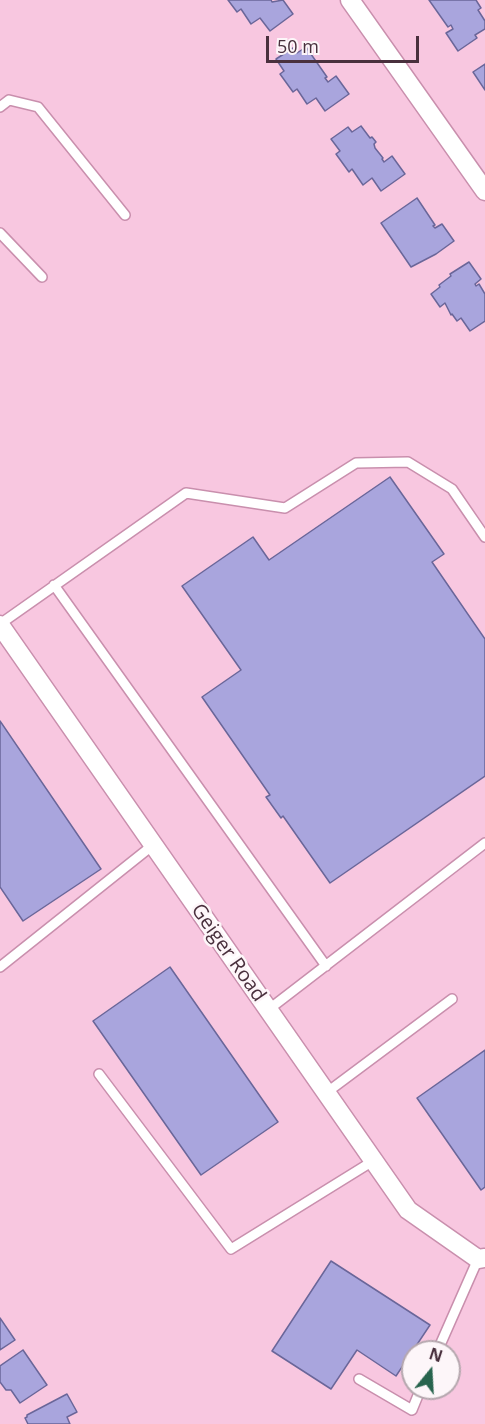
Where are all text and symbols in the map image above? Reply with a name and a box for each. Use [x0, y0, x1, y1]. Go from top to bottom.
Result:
scale bar [269, 24, 422, 62]
text: 50 m [277, 34, 319, 58]
street label: Geiger Road [185, 899, 271, 1007]
north arrow [401, 1340, 461, 1400]
text: N [426, 1342, 446, 1367]

